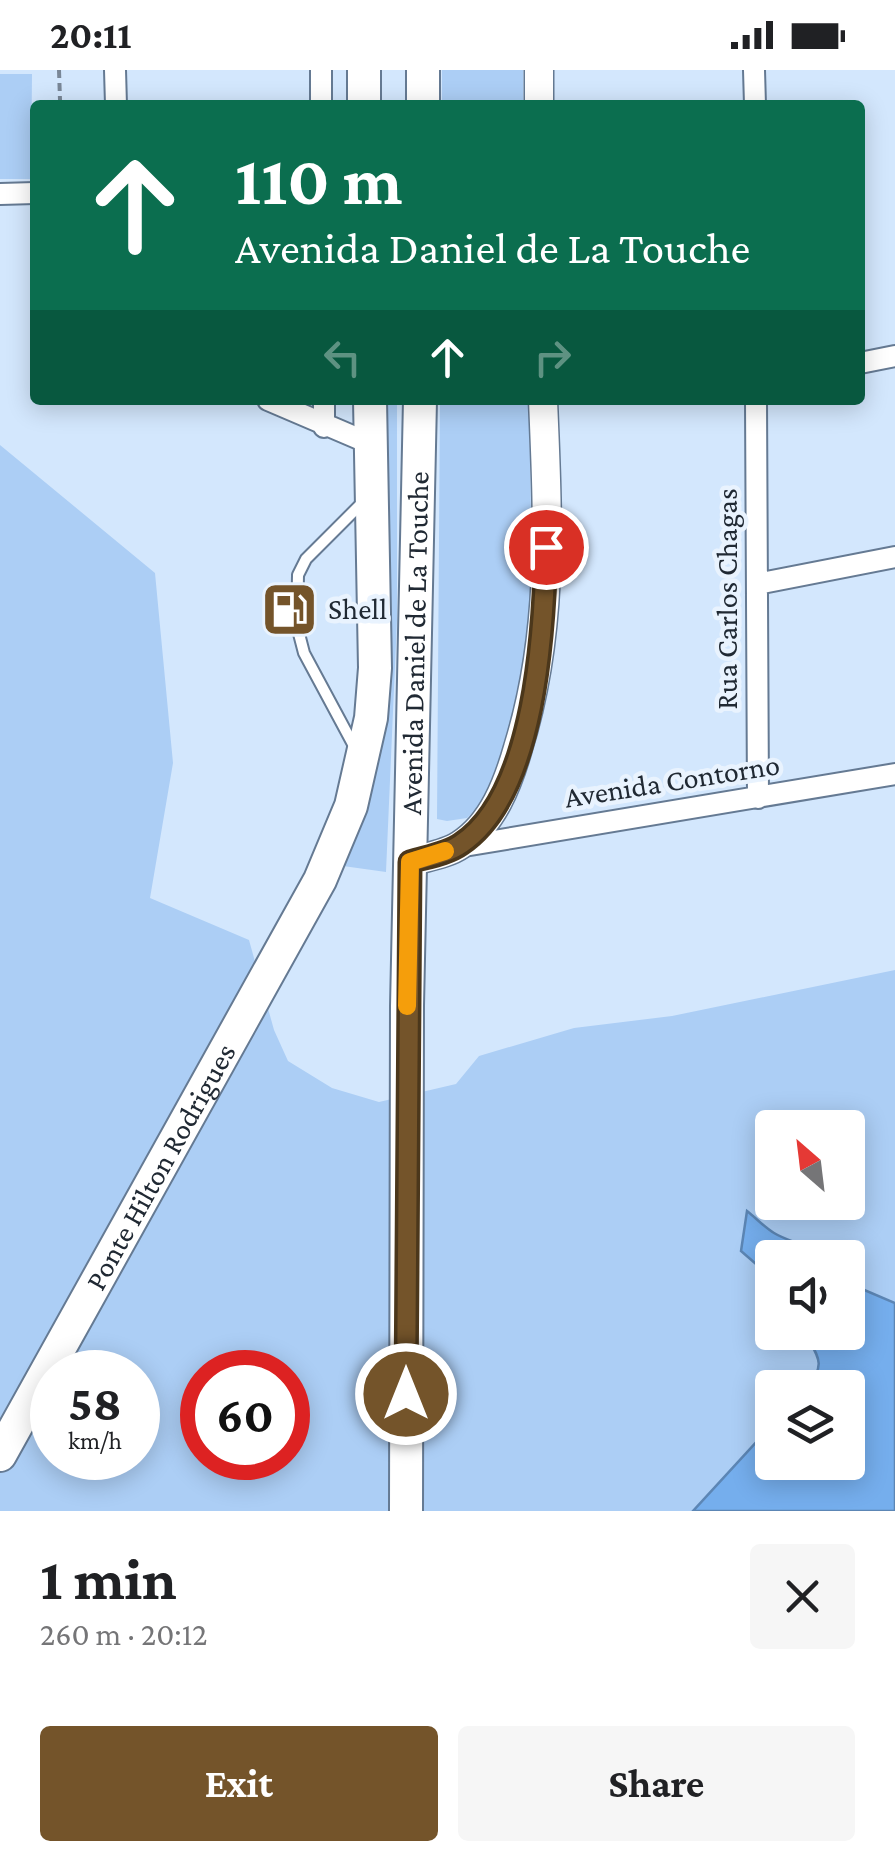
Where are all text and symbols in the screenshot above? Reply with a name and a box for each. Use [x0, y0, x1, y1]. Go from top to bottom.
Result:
text: 20:11 [50, 14, 131, 56]
icon: ahead [70, 140, 200, 270]
text: 110 m [235, 141, 403, 219]
text: Avenida Daniel de La Touche [235, 223, 750, 273]
icon: left [315, 330, 370, 385]
icon: ahead [420, 330, 475, 385]
icon: right [525, 330, 580, 385]
street label: Avenida Daniel de La Touche [394, 471, 434, 815]
street label: Rua Carlos Chagas [710, 488, 744, 710]
pin [504, 505, 589, 590]
icon: arrive [519, 520, 574, 575]
fuel station icon: Shell [259, 579, 319, 639]
place label: Shell [328, 592, 387, 625]
street label: Avenida Contorno [562, 747, 782, 814]
street label: Ponte Hilton Rodrigues [78, 1037, 242, 1295]
north arrow [755, 1110, 865, 1220]
map controls [755, 1110, 865, 1480]
button: sound [755, 1240, 865, 1350]
position arrow [354, 1342, 458, 1446]
speed limit sign: 60 [180, 1350, 310, 1480]
button: layers [755, 1370, 865, 1480]
text: 58 [68, 1375, 122, 1431]
text: km/h [68, 1427, 122, 1454]
button: close [750, 1544, 855, 1649]
text: 1 min [40, 1545, 177, 1612]
text: 260 m · 20:12 [40, 1616, 208, 1652]
button: Exit [40, 1726, 438, 1841]
button: Share [458, 1726, 855, 1841]

